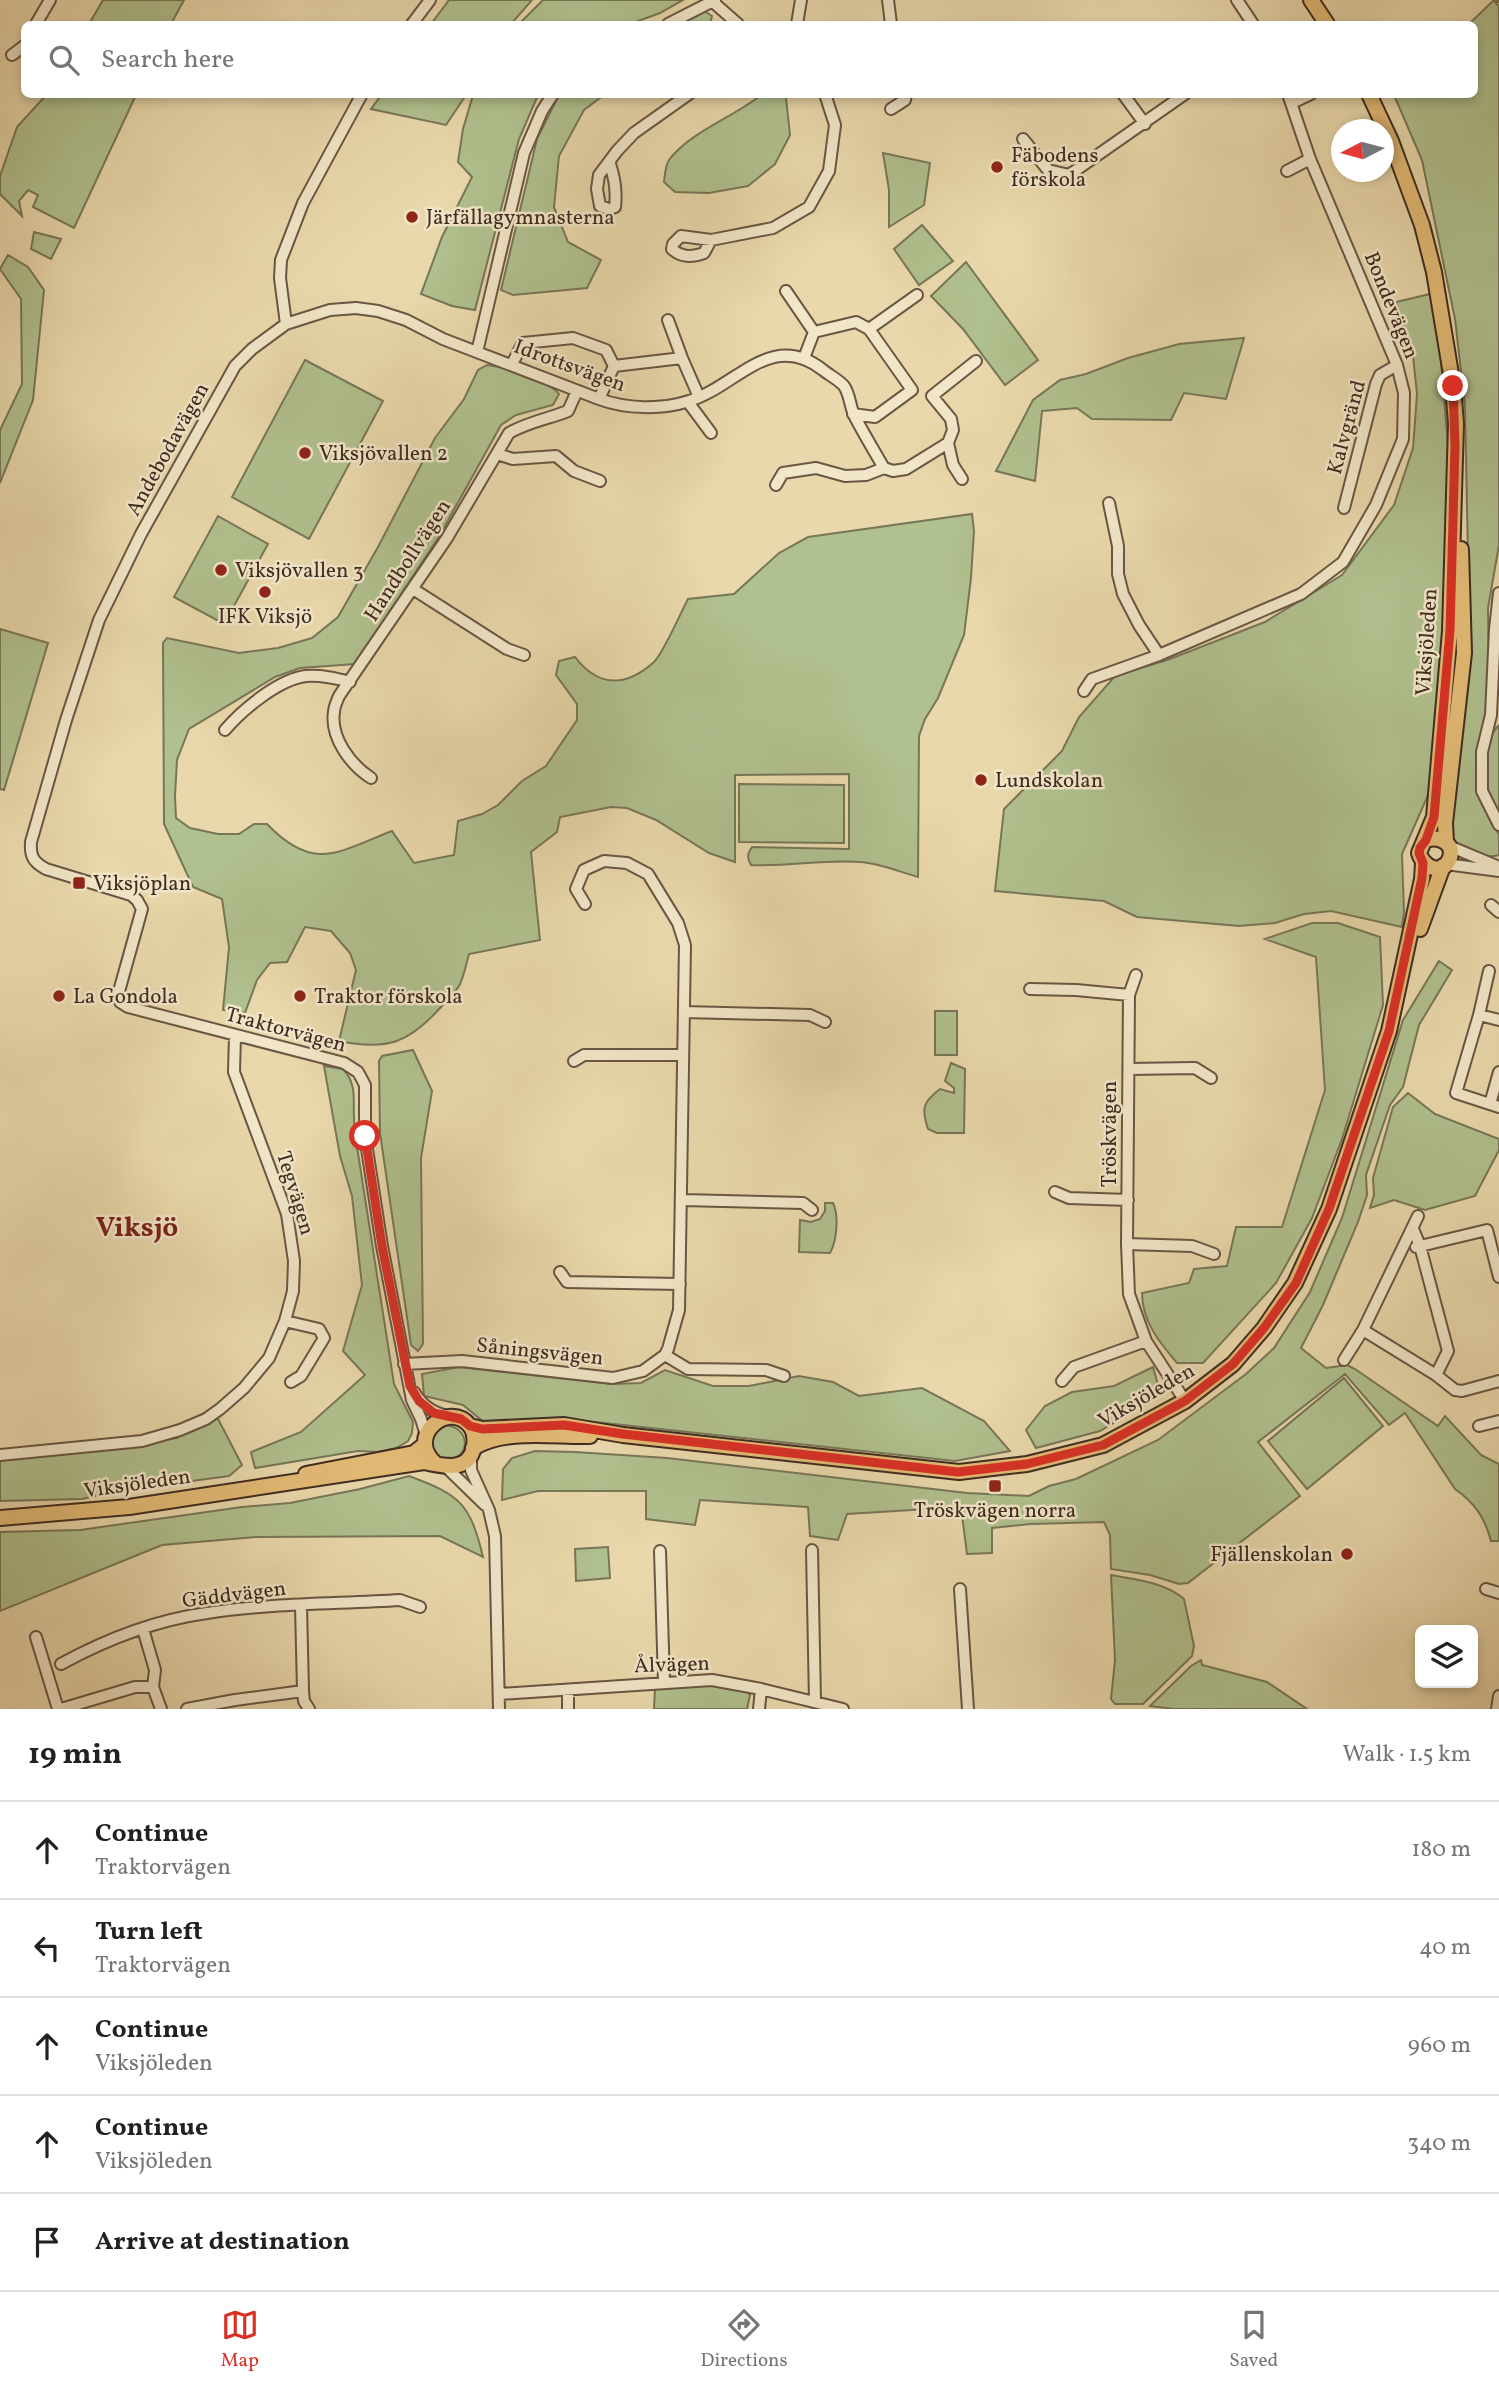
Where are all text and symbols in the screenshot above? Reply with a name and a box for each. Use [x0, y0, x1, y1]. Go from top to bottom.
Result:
search box [21, 21, 1478, 98]
icon: search [45, 41, 83, 79]
text: Search here [101, 42, 234, 78]
north arrow [1331, 119, 1394, 182]
place label: Fäbodens förskola [1011, 142, 1099, 195]
marker: Fäbodens förskola [989, 159, 1005, 175]
place label: Järfällagymnasterna [426, 204, 615, 233]
marker: Järfällagymnasterna [404, 209, 420, 225]
street label: Bondevägen [1356, 248, 1425, 363]
street label: Idrottsvägen [509, 333, 629, 400]
route end [1437, 370, 1468, 401]
street label: Kalvgränd [1321, 377, 1374, 478]
street label: Andebodavägen [120, 378, 217, 522]
place label: Viksjövallen 2 [319, 440, 448, 469]
marker: Viksjövallen 2 [297, 445, 313, 461]
street label: Handbollvägen [358, 494, 459, 628]
place label: Viksjövallen 3 [235, 557, 364, 586]
marker: Viksjövallen 3 [213, 562, 229, 578]
marker: IFK Viksjö [257, 584, 273, 600]
street label: Viksjöleden [1409, 587, 1446, 697]
place label: IFK Viksjö [218, 603, 312, 632]
place label: Lundskolan [995, 767, 1103, 796]
marker: Lundskolan [973, 772, 989, 788]
place label: Viksjöplan [93, 870, 191, 899]
marker: Viksjöplan [71, 875, 87, 891]
place label: La Gondola [73, 983, 178, 1012]
place label: Traktor förskola [314, 983, 463, 1012]
marker: La Gondola [51, 988, 67, 1004]
marker: Traktor förskola [292, 988, 308, 1004]
street label: Traktorvägen [222, 1000, 349, 1061]
street label: Tröskvägen [1096, 1081, 1125, 1187]
route start [349, 1120, 380, 1151]
street label: Tegvägen [268, 1148, 321, 1239]
district label: Viksjö [96, 1209, 178, 1248]
street label: Såningsvägen [475, 1331, 605, 1374]
street label: Viksjöleden [1093, 1357, 1201, 1436]
street label: Viksjöleden [82, 1463, 193, 1506]
marker: Tröskvägen norra [987, 1478, 1003, 1494]
place label: Tröskvägen norra [914, 1497, 1076, 1526]
place label: Fjällenskolan [1210, 1541, 1333, 1570]
marker: Fjällenskolan [1339, 1546, 1355, 1562]
street label: Gäddvägen [181, 1575, 288, 1616]
map controls [1415, 1625, 1478, 1688]
button: layers [1415, 1625, 1478, 1688]
street label: Ålvägen [634, 1650, 710, 1681]
text: 19 min [28, 1734, 122, 1776]
text: Walk · 1.5 km [1343, 1739, 1471, 1771]
text: Continue [95, 1816, 208, 1852]
icon: ahead [28, 1831, 66, 1869]
text: 180 m [1412, 1834, 1471, 1866]
text: Traktorvägen [95, 1852, 231, 1884]
text: Turn left [95, 1914, 203, 1950]
icon: left [28, 1929, 66, 1967]
text: 40 m [1419, 1932, 1471, 1964]
text: Traktorvägen [95, 1950, 231, 1982]
text: Continue [95, 2012, 208, 2048]
icon: ahead [28, 2027, 66, 2065]
text: 960 m [1408, 2030, 1471, 2062]
text: Viksjöleden [95, 2048, 213, 2080]
text: Continue [95, 2110, 208, 2146]
icon: ahead [28, 2125, 66, 2163]
text: 340 m [1407, 2128, 1471, 2160]
text: Viksjöleden [95, 2146, 213, 2178]
icon: arrive [28, 2223, 66, 2261]
text: Arrive at destination [95, 2224, 350, 2260]
tab: Map [221, 2306, 259, 2374]
tab: Directions [701, 2306, 788, 2374]
tab: Saved [1229, 2306, 1278, 2374]

